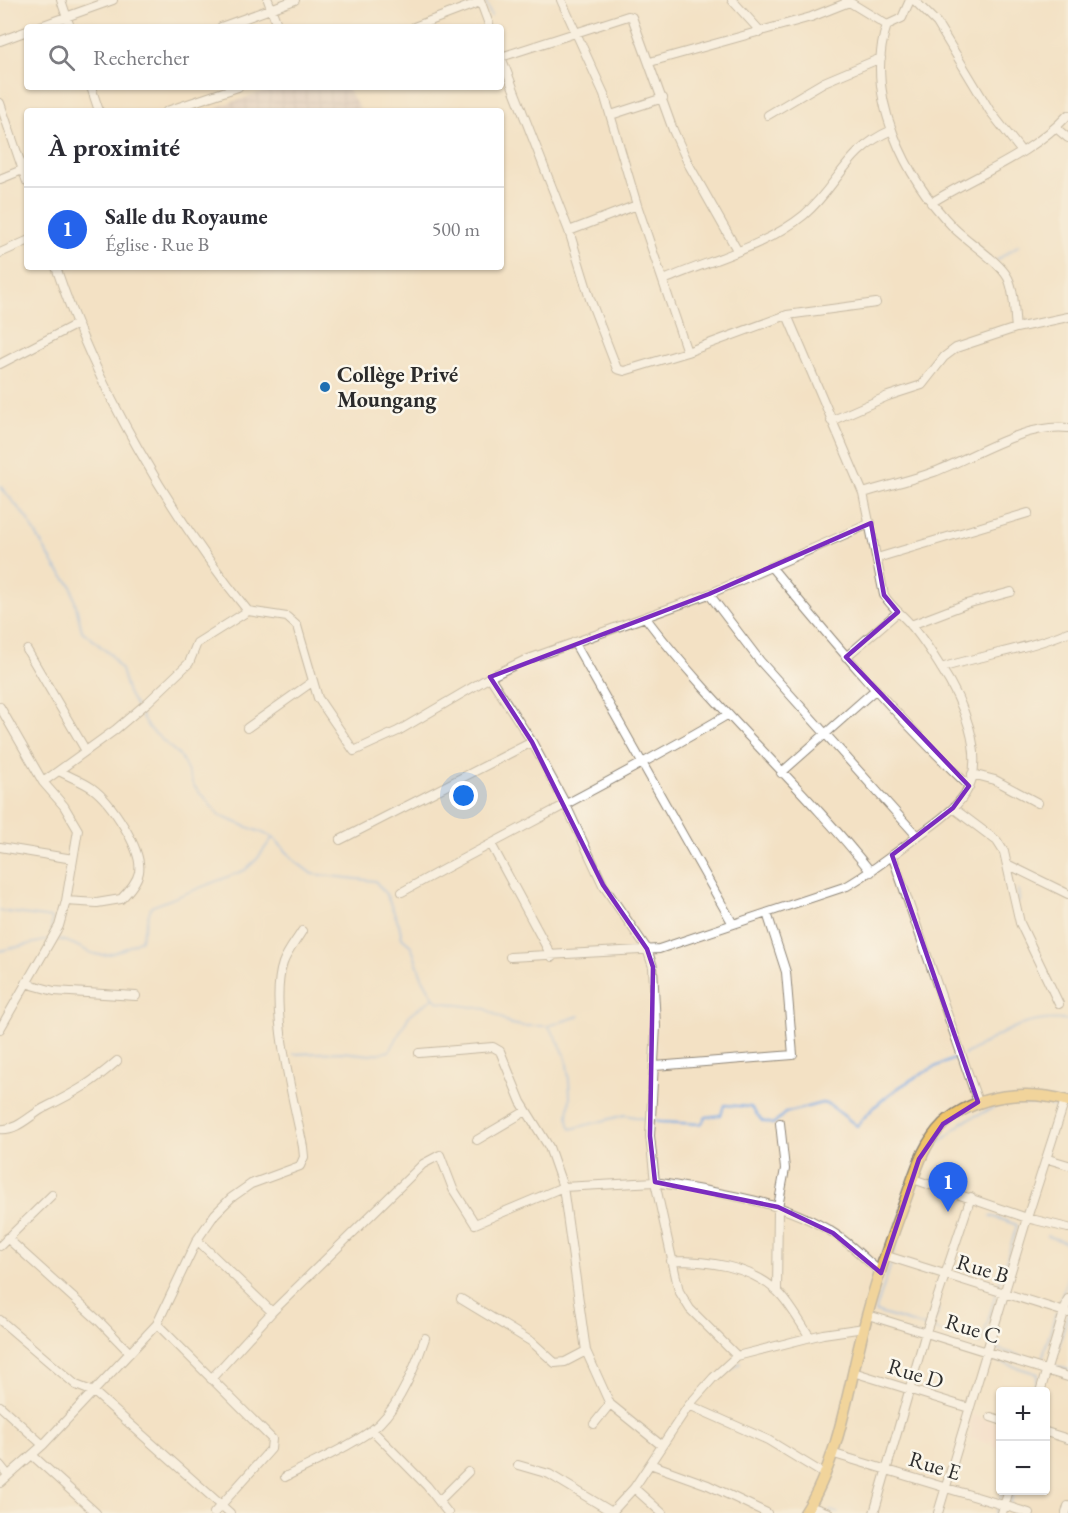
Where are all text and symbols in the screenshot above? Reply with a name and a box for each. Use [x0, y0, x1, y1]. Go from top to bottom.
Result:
search box [24, 24, 504, 90]
icon: search [45, 41, 78, 74]
text: Rechercher [93, 43, 189, 72]
text: À proximité [48, 130, 180, 164]
text: Salle du Royaume [105, 202, 268, 231]
text: 1 [62, 216, 73, 242]
text: 500 m [432, 216, 480, 242]
text: Église · Rue B [105, 231, 209, 257]
place label: Collège Privé Moungang [337, 360, 458, 414]
marker: Collège Privé Moungang [318, 380, 332, 394]
your location [449, 781, 478, 810]
pin: 1 [928, 1162, 968, 1212]
street label: Rue B [953, 1247, 1013, 1290]
street label: Rue C [942, 1306, 1004, 1351]
street label: Rue D [884, 1351, 947, 1396]
map controls [996, 1387, 1050, 1495]
button: + [996, 1387, 1050, 1441]
button: − [996, 1441, 1050, 1495]
street label: Rue E [905, 1444, 964, 1487]

